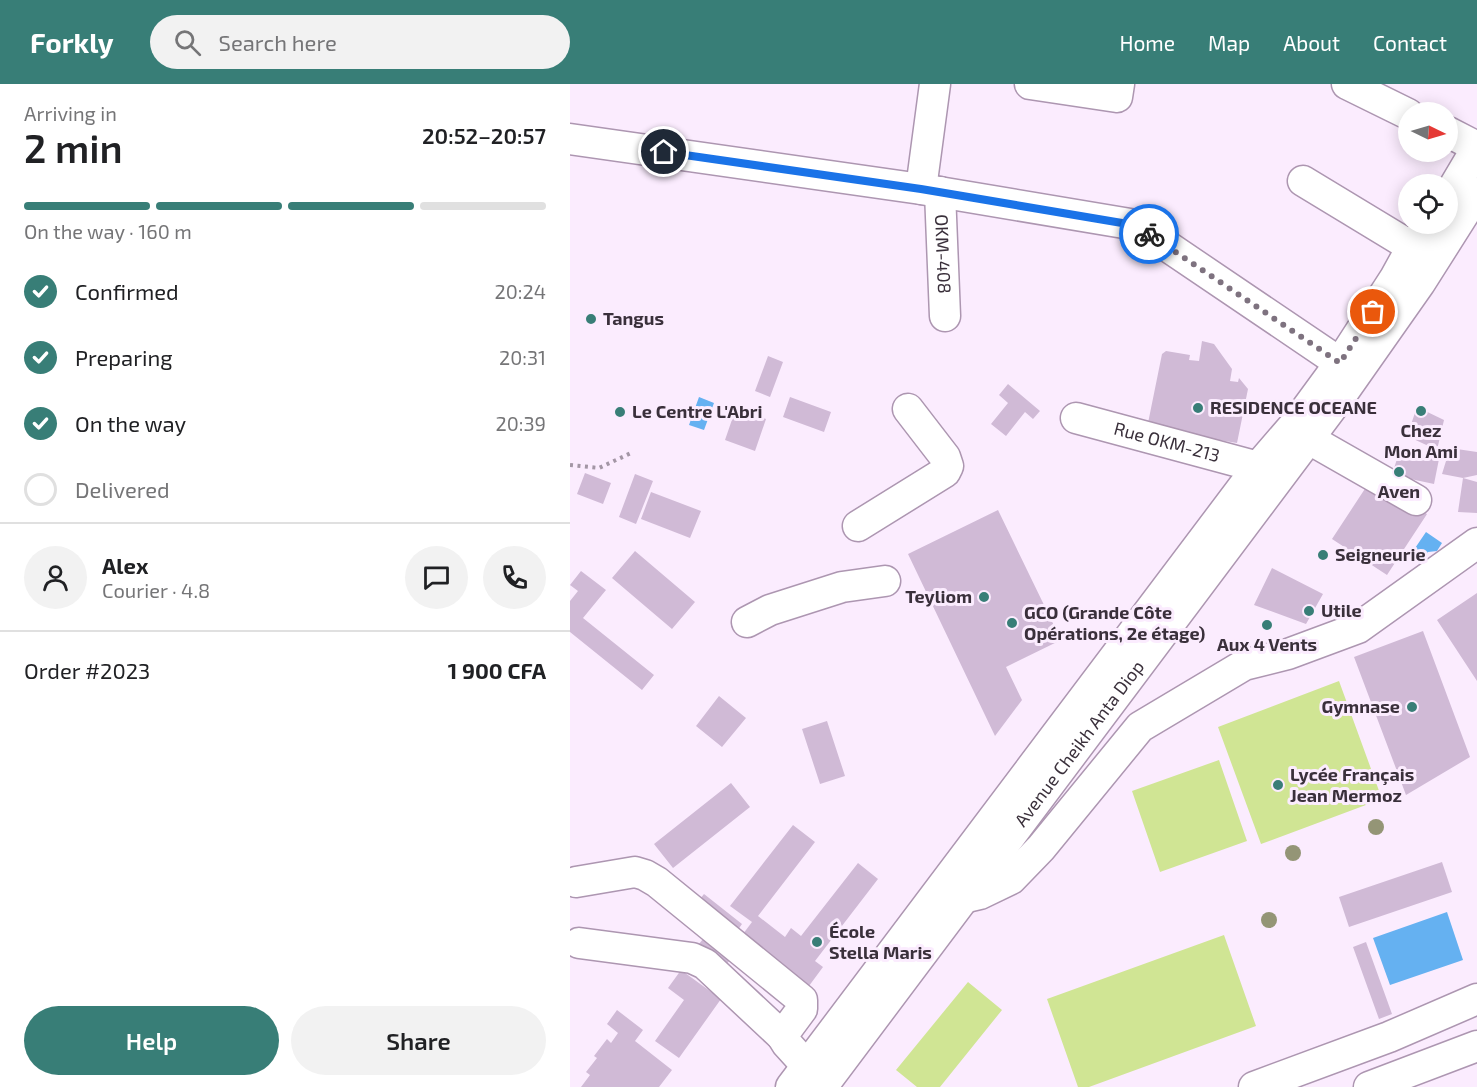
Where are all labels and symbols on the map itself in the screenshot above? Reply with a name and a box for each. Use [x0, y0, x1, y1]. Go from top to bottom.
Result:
north arrow [1398, 102, 1458, 162]
pin [638, 126, 689, 177]
courier [1119, 204, 1179, 264]
street label: OKM-408 [931, 214, 956, 294]
pin [1347, 286, 1398, 337]
place label: Tangus [603, 307, 664, 329]
marker: Tangus [584, 312, 598, 326]
place label: RESIDENCE OCEANE [1210, 396, 1377, 418]
place label: Le Centre L'Abri [632, 400, 762, 422]
marker: RESIDENCE OCEANE [1191, 401, 1205, 415]
marker: Chez Mon Ami [1414, 404, 1428, 418]
marker: Le Centre L'Abri [613, 405, 627, 419]
street label: Rue OKM-213 [1112, 417, 1222, 466]
place label: Chez Mon Ami [1384, 419, 1458, 462]
marker: Aven [1392, 465, 1406, 479]
place label: Aven [1378, 480, 1420, 502]
place label: Seigneurie [1335, 543, 1426, 565]
marker: Seigneurie [1316, 548, 1330, 562]
place label: Teyliom [905, 585, 972, 607]
marker: Teyliom [977, 590, 991, 604]
place label: Utile [1321, 599, 1362, 621]
place label: GCO (Grande Côte Opérations, 2e étage) [1024, 601, 1205, 644]
marker: Utile [1302, 604, 1316, 618]
marker: GCO (Grande Côte Opérations, 2e étage) [1005, 616, 1019, 630]
marker: Aux 4 Vents [1260, 618, 1274, 632]
place label: Aux 4 Vents [1217, 633, 1317, 655]
street label: Avenue Cheikh Anta Diop [1009, 656, 1148, 831]
place label: Gymnase [1322, 695, 1400, 717]
marker: Gymnase [1405, 700, 1419, 714]
place label: Lycée Français Jean Mermoz [1290, 763, 1414, 806]
marker: Lycée Français Jean Mermoz [1271, 778, 1285, 792]
place label: École Stella Maris [829, 920, 932, 963]
marker: École Stella Maris [810, 935, 824, 949]

